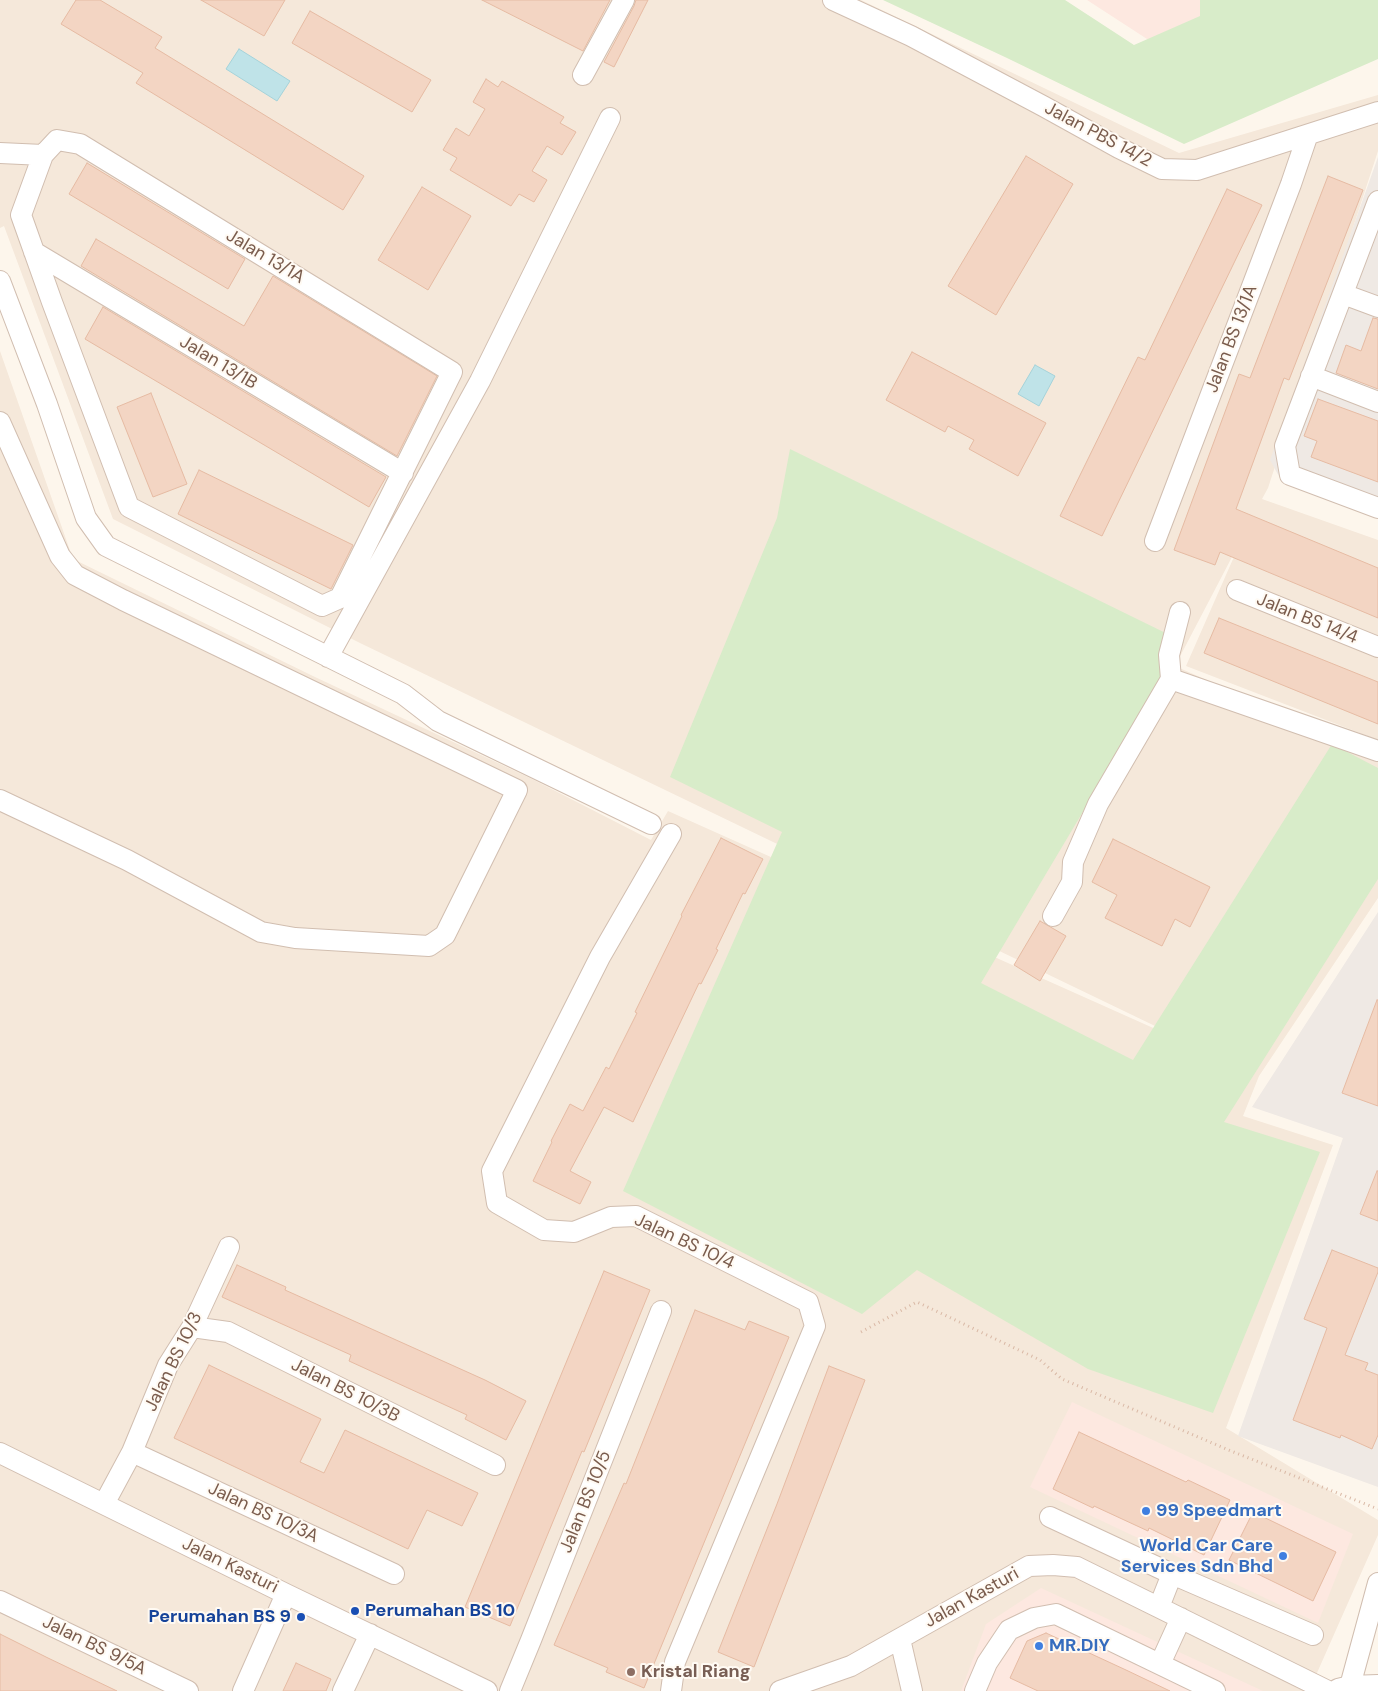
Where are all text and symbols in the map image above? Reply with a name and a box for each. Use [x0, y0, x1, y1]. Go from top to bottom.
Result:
street label: Jalan PBS 14/2 [1041, 98, 1155, 172]
street label: Jalan 13/1A [222, 225, 308, 289]
street label: Jalan BS 13/1A [1202, 282, 1262, 396]
street label: Jalan 13/1B [175, 331, 261, 395]
street label: Jalan BS 14/4 [1253, 589, 1361, 649]
street label: Jalan BS 10/4 [631, 1209, 737, 1275]
street label: Jalan BS 10/3 [141, 1309, 207, 1415]
street label: Jalan BS 10/3B [287, 1354, 403, 1428]
street label: Jalan BS 10/5 [556, 1448, 616, 1556]
street label: Jalan BS 10/3A [204, 1478, 322, 1548]
place label: 99 Speedmart [1156, 1500, 1282, 1522]
marker: 99 Speedmart [1140, 1505, 1152, 1517]
street label: Jalan Kasturi [178, 1533, 282, 1599]
place label: World Car Care Services Sdn Bhd [1121, 1535, 1273, 1578]
marker: World Car Care Services Sdn Bhd [1277, 1550, 1289, 1562]
street label: Jalan Kasturi [921, 1563, 1023, 1633]
place label: Perumahan BS 10 [365, 1600, 515, 1622]
marker: Perumahan BS 10 [349, 1605, 361, 1617]
place label: Perumahan BS 9 [149, 1606, 291, 1628]
marker: Perumahan BS 9 [295, 1611, 307, 1623]
street label: Jalan BS 9/5A [39, 1612, 149, 1680]
place label: MR.DIY [1049, 1635, 1110, 1657]
marker: MR.DIY [1033, 1640, 1045, 1652]
place label: Kristal Riang [641, 1661, 750, 1683]
marker: Kristal Riang [625, 1666, 637, 1678]

